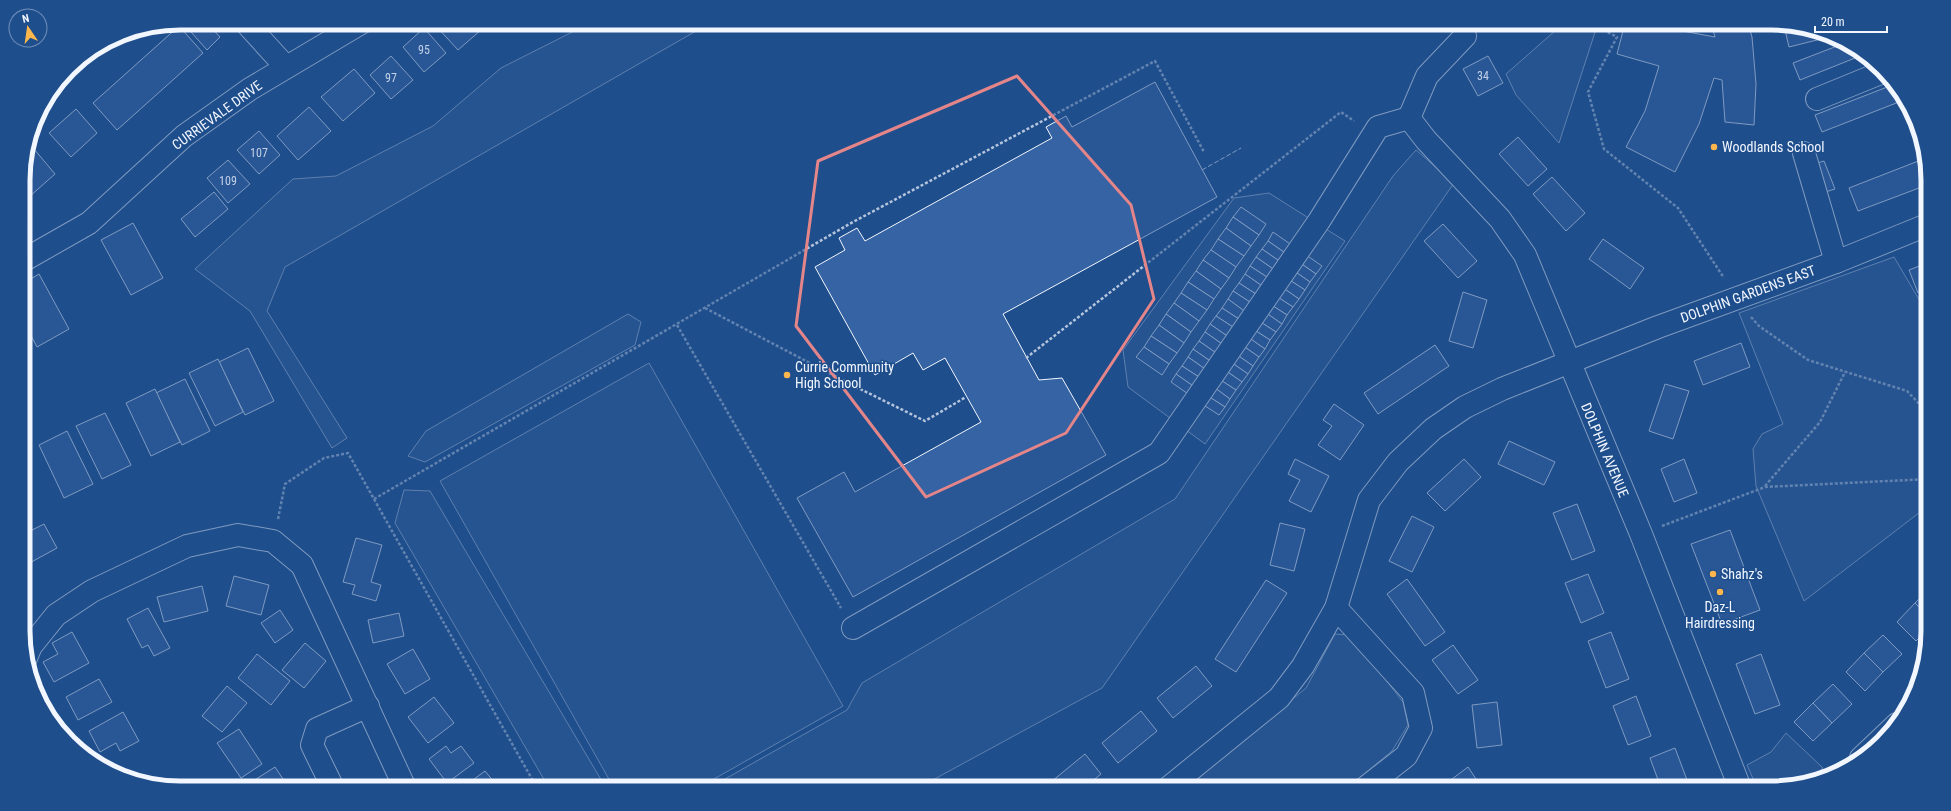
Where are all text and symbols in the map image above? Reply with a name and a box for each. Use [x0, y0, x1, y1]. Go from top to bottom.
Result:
north arrow [8, 8, 48, 48]
scale bar [1815, 8, 1887, 34]
text: N [21, 12, 31, 26]
text: 20 m [1821, 15, 1845, 29]
house number: 95 [418, 43, 430, 57]
house number: 34 [1477, 69, 1489, 83]
house number: 97 [385, 71, 397, 85]
street label: CURRIEVALE DRIVE [169, 77, 265, 153]
place label: Woodlands School [1722, 139, 1824, 155]
marker: Woodlands School [1709, 142, 1719, 152]
house number: 107 [250, 146, 268, 160]
house number: 109 [219, 174, 237, 188]
street label: DOLPHIN GARDENS EAST [1678, 262, 1818, 326]
place label: Currie Community High School [795, 359, 894, 391]
marker: Currie Community High School [782, 370, 792, 380]
street label: DOLPHIN AVENUE [1578, 401, 1632, 499]
place label: Shahz's [1721, 566, 1763, 582]
marker: Shahz's [1708, 569, 1718, 579]
marker: Daz-L Hairdressing [1715, 587, 1725, 597]
place label: Daz-L Hairdressing [1685, 599, 1755, 631]

